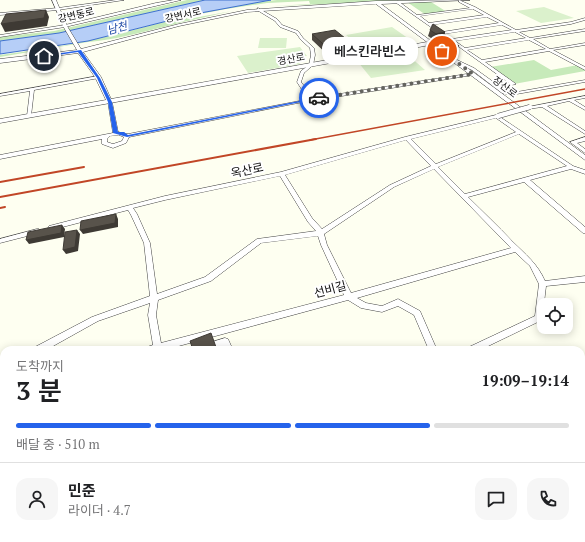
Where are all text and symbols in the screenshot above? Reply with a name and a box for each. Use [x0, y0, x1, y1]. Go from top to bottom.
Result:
street label: 강변동로 [57, 5, 95, 25]
street label: 강변서로 [164, 5, 202, 25]
water label: 남천 [105, 18, 130, 37]
pin [425, 34, 459, 68]
callout: 베스킨라빈스 [322, 37, 418, 65]
pin [27, 39, 61, 73]
icon: bag [431, 40, 453, 62]
text: 베스킨라빈스 [334, 42, 406, 60]
icon: home [33, 45, 55, 67]
street label: 경산로 [276, 50, 306, 68]
street label: 장산로 [490, 74, 520, 100]
courier [299, 78, 339, 118]
icon: car [308, 87, 330, 109]
street label: 옥산로 [229, 159, 265, 181]
street label: 선비길 [312, 277, 348, 301]
map controls [537, 298, 573, 334]
button: locate [537, 298, 573, 334]
text: 도착까지 [16, 357, 64, 375]
text: 19:09–19:14 [482, 370, 569, 390]
text: 3 분 [16, 373, 62, 407]
text: 배달 중 · 510 m [16, 435, 100, 453]
button: person [16, 478, 58, 520]
button: chat [475, 478, 517, 520]
button: phone [527, 478, 569, 520]
text: 민준 [68, 480, 96, 500]
text: 라이더 · 4.7 [68, 501, 131, 519]

